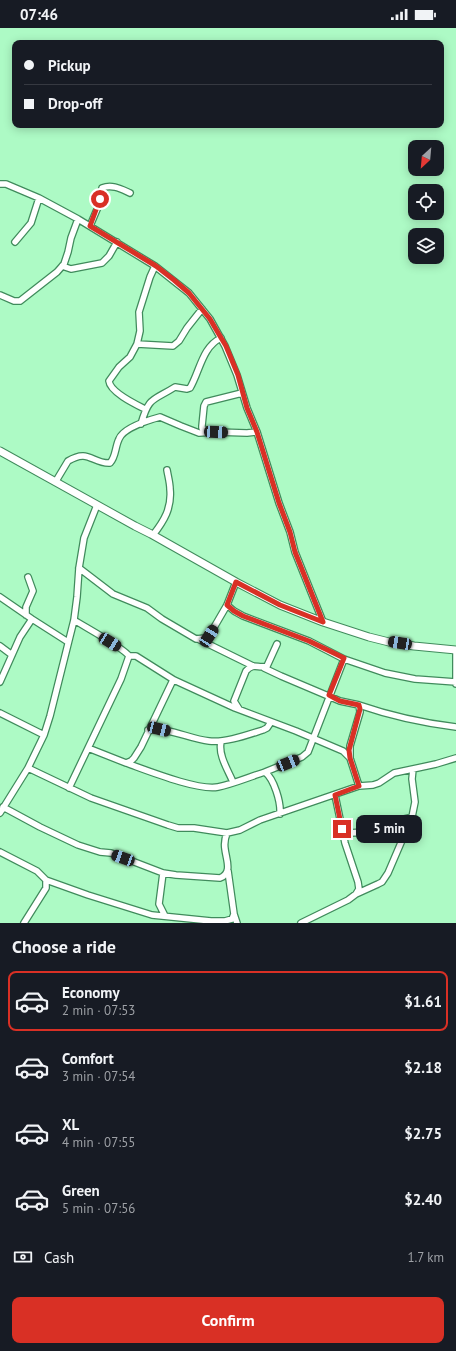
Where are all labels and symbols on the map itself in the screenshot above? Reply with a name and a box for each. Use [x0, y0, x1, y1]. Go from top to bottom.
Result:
north arrow [408, 140, 444, 176]
route start [91, 190, 109, 208]
car [204, 425, 228, 439]
car [197, 623, 221, 649]
car [97, 631, 123, 653]
car [387, 635, 413, 651]
car [146, 720, 172, 738]
car [275, 753, 301, 773]
callout: 5 min [356, 815, 422, 843]
route end [333, 820, 351, 838]
car [110, 848, 136, 868]

